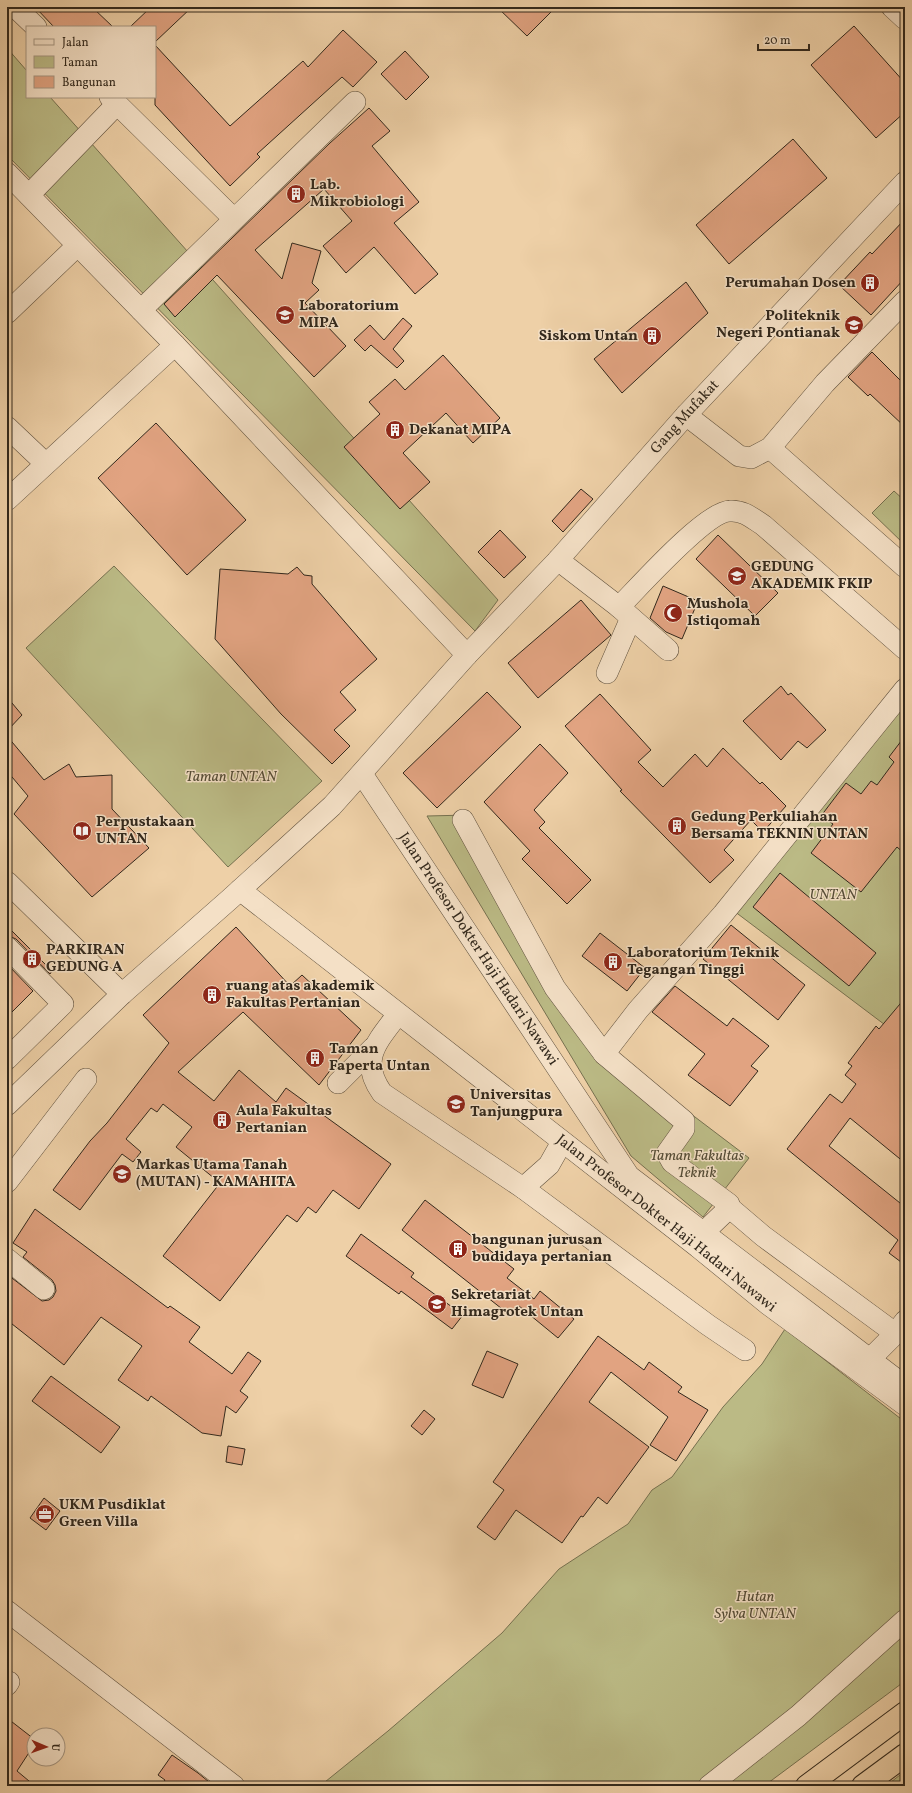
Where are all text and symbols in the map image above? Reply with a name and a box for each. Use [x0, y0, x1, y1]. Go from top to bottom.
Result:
legend [26, 26, 156, 98]
scale bar [758, 26, 809, 52]
text: 20 m [764, 33, 791, 49]
text: Jalan [62, 35, 89, 51]
text: Taman [62, 55, 98, 71]
text: Bangunan [62, 75, 116, 91]
place label: Lab. Mikrobiologi [310, 175, 404, 213]
building icon: Lab. Mikrobiologi [285, 183, 307, 205]
building icon: Perumahan Dosen [859, 272, 881, 294]
place label: Perumahan Dosen [725, 273, 856, 294]
place label: Laboratorium MIPA [299, 296, 399, 334]
school or university icon: Laboratorium MIPA [274, 304, 296, 326]
place label: Politeknik Negeri Pontianak [716, 306, 840, 344]
school or university icon: Politeknik Negeri Pontianak [843, 314, 865, 336]
building icon: Siskom Untan [641, 325, 663, 347]
place label: Siskom Untan [539, 326, 638, 347]
street label: Gang Mufakat [646, 375, 724, 459]
building icon: Dekanat MIPA [384, 419, 406, 441]
place label: Dekanat MIPA [409, 420, 511, 441]
place label: GEDUNG AKADEMIK FKIP [751, 557, 873, 595]
school or university icon: GEDUNG AKADEMIK FKIP [726, 565, 748, 587]
place label: Mushola Istiqomah [687, 594, 760, 632]
mosque icon: Mushola Istiqomah [662, 602, 684, 624]
park label: Taman UNTAN [186, 767, 277, 788]
place label: Gedung Perkuliahan Bersama TEKNIN UNTAN [691, 807, 868, 845]
place label: Perpustakaan UNTAN [96, 812, 195, 850]
building icon: Gedung Perkuliahan Bersama TEKNIN UNTAN [666, 815, 688, 837]
library icon: Perpustakaan UNTAN [71, 820, 93, 842]
street label: Jalan Profesor Dokter Haji Hadari Nawawi [393, 828, 563, 1070]
park label: UNTAN [809, 885, 857, 906]
place label: PARKIRAN GEDUNG A [46, 940, 125, 978]
place label: Laboratorium Teknik Tegangan Tinggi [627, 943, 779, 981]
building icon: PARKIRAN GEDUNG A [21, 948, 43, 970]
building icon: Laboratorium Teknik Tegangan Tinggi [602, 951, 624, 973]
place label: ruang atas akademik Fakultas Pertanian [226, 976, 375, 1014]
building icon: ruang atas akademik Fakultas Pertanian [201, 984, 223, 1006]
place label: Taman Faperta Untan [329, 1039, 430, 1077]
building icon: Taman Faperta Untan [304, 1047, 326, 1069]
place label: Universitas Tanjungpura [470, 1085, 563, 1123]
school or university icon: Universitas Tanjungpura [445, 1093, 467, 1115]
place label: Aula Fakultas Pertanian [236, 1101, 332, 1139]
building icon: Aula Fakultas Pertanian [211, 1109, 233, 1131]
street label: Jalan Profesor Dokter Haji Hadari Nawawi [551, 1129, 781, 1317]
park label: Taman Fakultas Teknik [650, 1146, 745, 1184]
place label: Markas Utama Tanah (MUTAN) - KAMAHITA [136, 1155, 296, 1193]
school or university icon: Markas Utama Tanah (MUTAN) - KAMAHITA [111, 1163, 133, 1185]
place label: bangunan jurusan budidaya pertanian [472, 1230, 612, 1268]
building icon: bangunan jurusan budidaya pertanian [447, 1238, 469, 1260]
place label: Sekretariat Himagrotek Untan [451, 1285, 584, 1323]
school or university icon: Sekretariat Himagrotek Untan [426, 1293, 448, 1315]
place label: UKM Pusdiklat Green Villa [59, 1495, 166, 1533]
office icon: UKM Pusdiklat Green Villa [34, 1503, 56, 1525]
park label: Hutan Sylva UNTAN [714, 1587, 797, 1625]
north arrow [26, 1727, 66, 1767]
text: U [47, 1743, 62, 1752]

